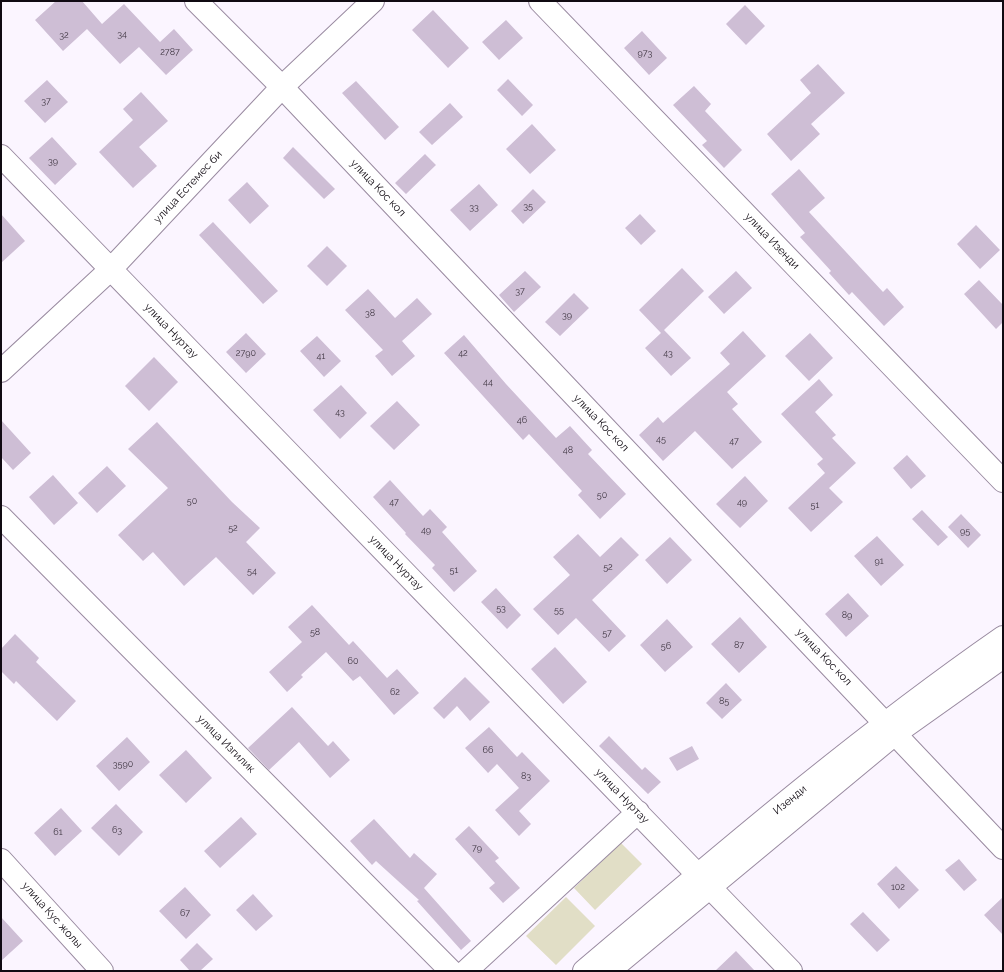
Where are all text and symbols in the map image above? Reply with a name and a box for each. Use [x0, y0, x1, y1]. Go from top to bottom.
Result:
house number: 34 [117, 29, 127, 39]
house number: 32 [59, 30, 69, 40]
house number: 2787 [160, 47, 180, 57]
house number: 973 [638, 48, 652, 58]
house number: 37 [41, 96, 51, 106]
street label: улица Естемес би [151, 148, 225, 226]
house number: 39 [48, 156, 58, 166]
street label: улица Кос кол [347, 157, 409, 219]
house number: 35 [523, 201, 533, 211]
house number: 33 [469, 202, 479, 212]
street label: улица Изенди [742, 210, 802, 272]
house number: 37 [515, 286, 525, 296]
street label: улица Нуртау [141, 301, 201, 361]
house number: 38 [365, 308, 375, 318]
house number: 39 [562, 310, 572, 320]
house number: 2790 [236, 348, 256, 358]
house number: 42 [458, 348, 468, 358]
house number: 43 [663, 348, 673, 358]
house number: 41 [317, 351, 325, 361]
house number: 44 [483, 377, 493, 387]
street label: улица Кос кол [570, 392, 632, 454]
house number: 43 [335, 407, 345, 417]
house number: 46 [517, 415, 527, 425]
house number: 45 [656, 434, 666, 444]
house number: 47 [729, 436, 739, 446]
house number: 48 [563, 445, 573, 455]
house number: 50 [597, 490, 607, 500]
house number: 50 [187, 496, 197, 506]
house number: 47 [389, 497, 399, 507]
house number: 49 [737, 497, 747, 507]
house number: 51 [811, 500, 819, 510]
house number: 52 [228, 523, 238, 533]
house number: 49 [421, 525, 431, 535]
house number: 95 [960, 526, 970, 536]
street label: улица Нуртау [366, 533, 426, 593]
house number: 91 [874, 556, 884, 566]
house number: 52 [603, 562, 613, 572]
house number: 51 [450, 565, 458, 575]
house number: 54 [247, 566, 257, 576]
house number: 53 [496, 603, 506, 613]
house number: 55 [554, 605, 564, 615]
house number: 89 [842, 610, 852, 620]
street label: улица Кос кол [793, 626, 855, 688]
house number: 58 [310, 627, 320, 637]
house number: 57 [602, 628, 612, 638]
house number: 87 [734, 640, 744, 650]
house number: 56 [661, 641, 671, 651]
house number: 60 [348, 656, 358, 666]
house number: 62 [390, 687, 400, 697]
house number: 85 [719, 696, 729, 706]
street label: улица Изгилик [194, 712, 258, 776]
house number: 66 [483, 745, 493, 755]
house number: 3590 [113, 759, 133, 769]
street label: улица Нуртау [592, 766, 652, 826]
house number: 83 [521, 771, 531, 781]
street label: Изенди [771, 783, 809, 817]
house number: 63 [112, 825, 122, 835]
house number: 61 [53, 827, 63, 837]
house number: 79 [472, 843, 482, 853]
street label: улица Кус жолы [19, 879, 85, 951]
house number: 102 [891, 882, 905, 892]
house number: 67 [180, 908, 190, 918]

